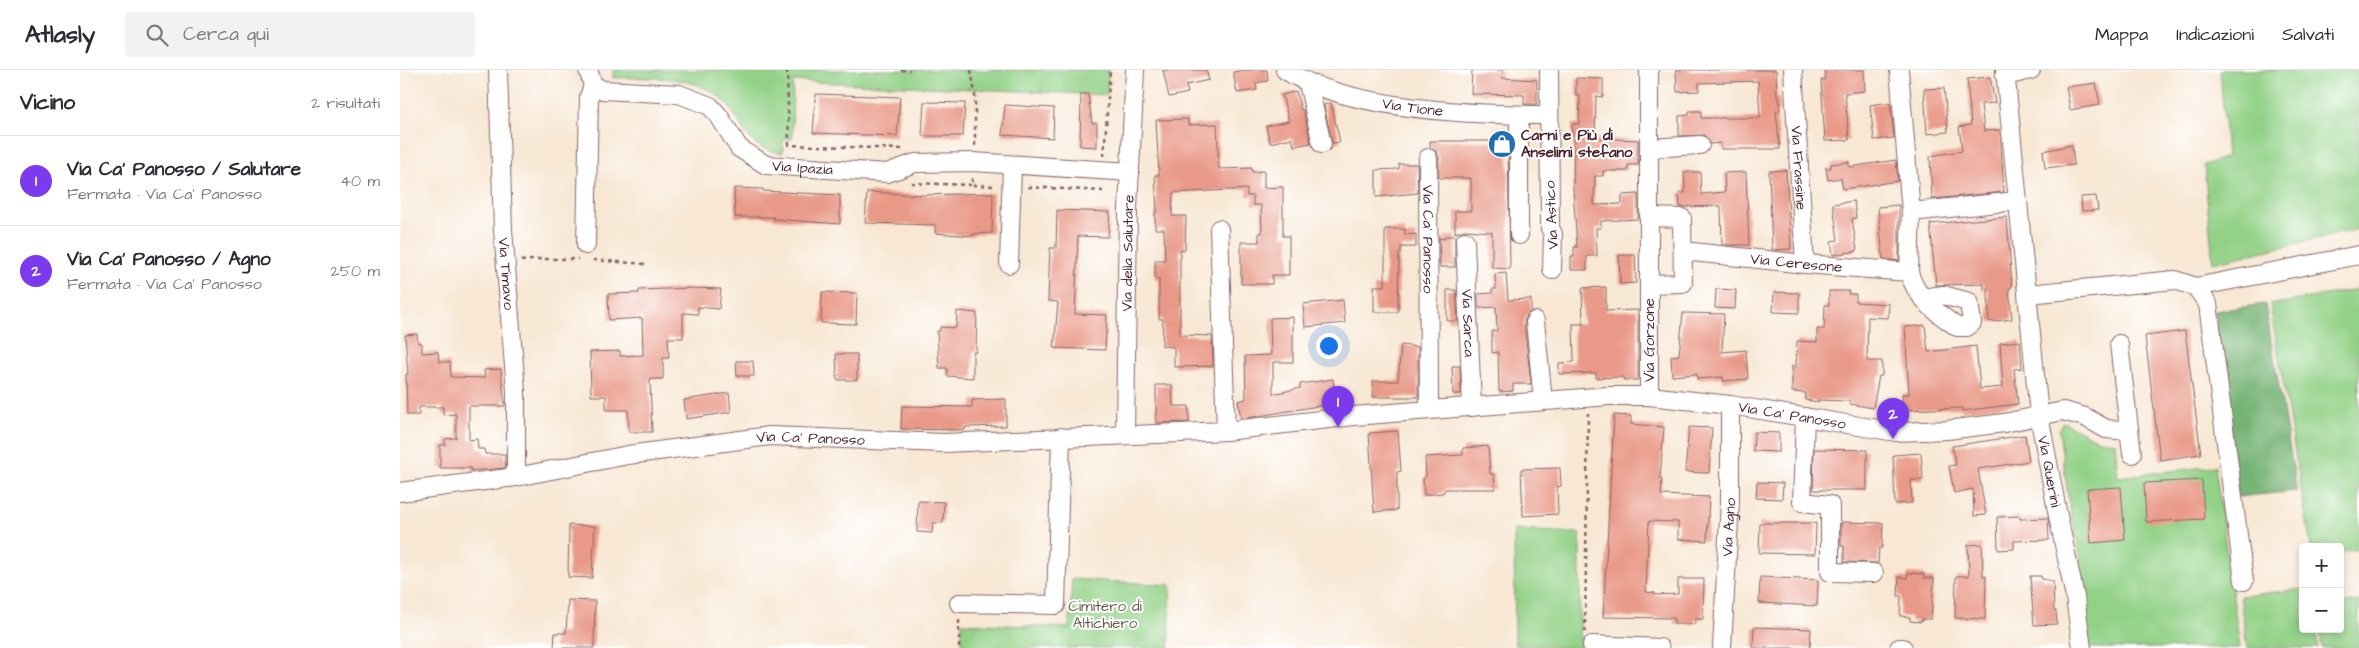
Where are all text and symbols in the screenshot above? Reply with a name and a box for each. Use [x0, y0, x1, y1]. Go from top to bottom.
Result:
search box [125, 12, 475, 57]
text: Atlasly [25, 18, 95, 52]
icon: search [143, 21, 171, 49]
text: Cerca qui [183, 21, 269, 48]
text: Mappa [2095, 22, 2148, 47]
text: Indicazioni [2176, 22, 2254, 47]
text: Salvati [2282, 22, 2334, 47]
text: Vicino [20, 88, 75, 117]
text: 2 risultati [311, 92, 380, 114]
street label: Via Tione [1381, 93, 1444, 122]
place label: Carni e Più di Anselimi stefano [1521, 125, 1633, 163]
street label: Via Frassine [1785, 125, 1812, 211]
shop icon: Carni e Più di Anselimi stefano [1487, 129, 1517, 159]
street label: Via Ipazia [771, 155, 834, 180]
text: Via Ca' Panosso / Salutare [67, 156, 301, 183]
text: 1 [35, 170, 37, 192]
text: 40 m [340, 170, 380, 192]
street label: Via Astico [1539, 180, 1564, 250]
text: Fermata · Via Ca' Panosso [67, 183, 262, 205]
street label: Via Ca' Panosso [1417, 185, 1439, 294]
street label: Via della Salutare [1117, 194, 1140, 312]
street label: Via Timavo [493, 237, 519, 311]
text: Via Ca' Panosso / Agno [67, 246, 271, 273]
street label: Via Ceresone [1749, 248, 1843, 278]
text: 2 [31, 260, 41, 282]
text: 250 m [331, 260, 380, 282]
text: Fermata · Via Ca' Panosso [67, 273, 262, 295]
street label: Via Sarca [1456, 289, 1480, 358]
street label: Via Gorzone [1639, 298, 1660, 382]
your location [1316, 333, 1342, 359]
pin: 1 [1322, 386, 1354, 427]
street label: Via Ca' Panosso [1737, 397, 1848, 435]
pin: 2 [1877, 398, 1909, 439]
street label: Via Ca' Panosso [755, 426, 866, 451]
street label: Via Querini [2032, 434, 2066, 510]
street label: Via Agno [1717, 497, 1741, 557]
map controls [2299, 543, 2344, 633]
button: + [2299, 543, 2344, 588]
button: − [2299, 588, 2344, 633]
park label: Cimitero di Altichiero [1068, 596, 1143, 634]

